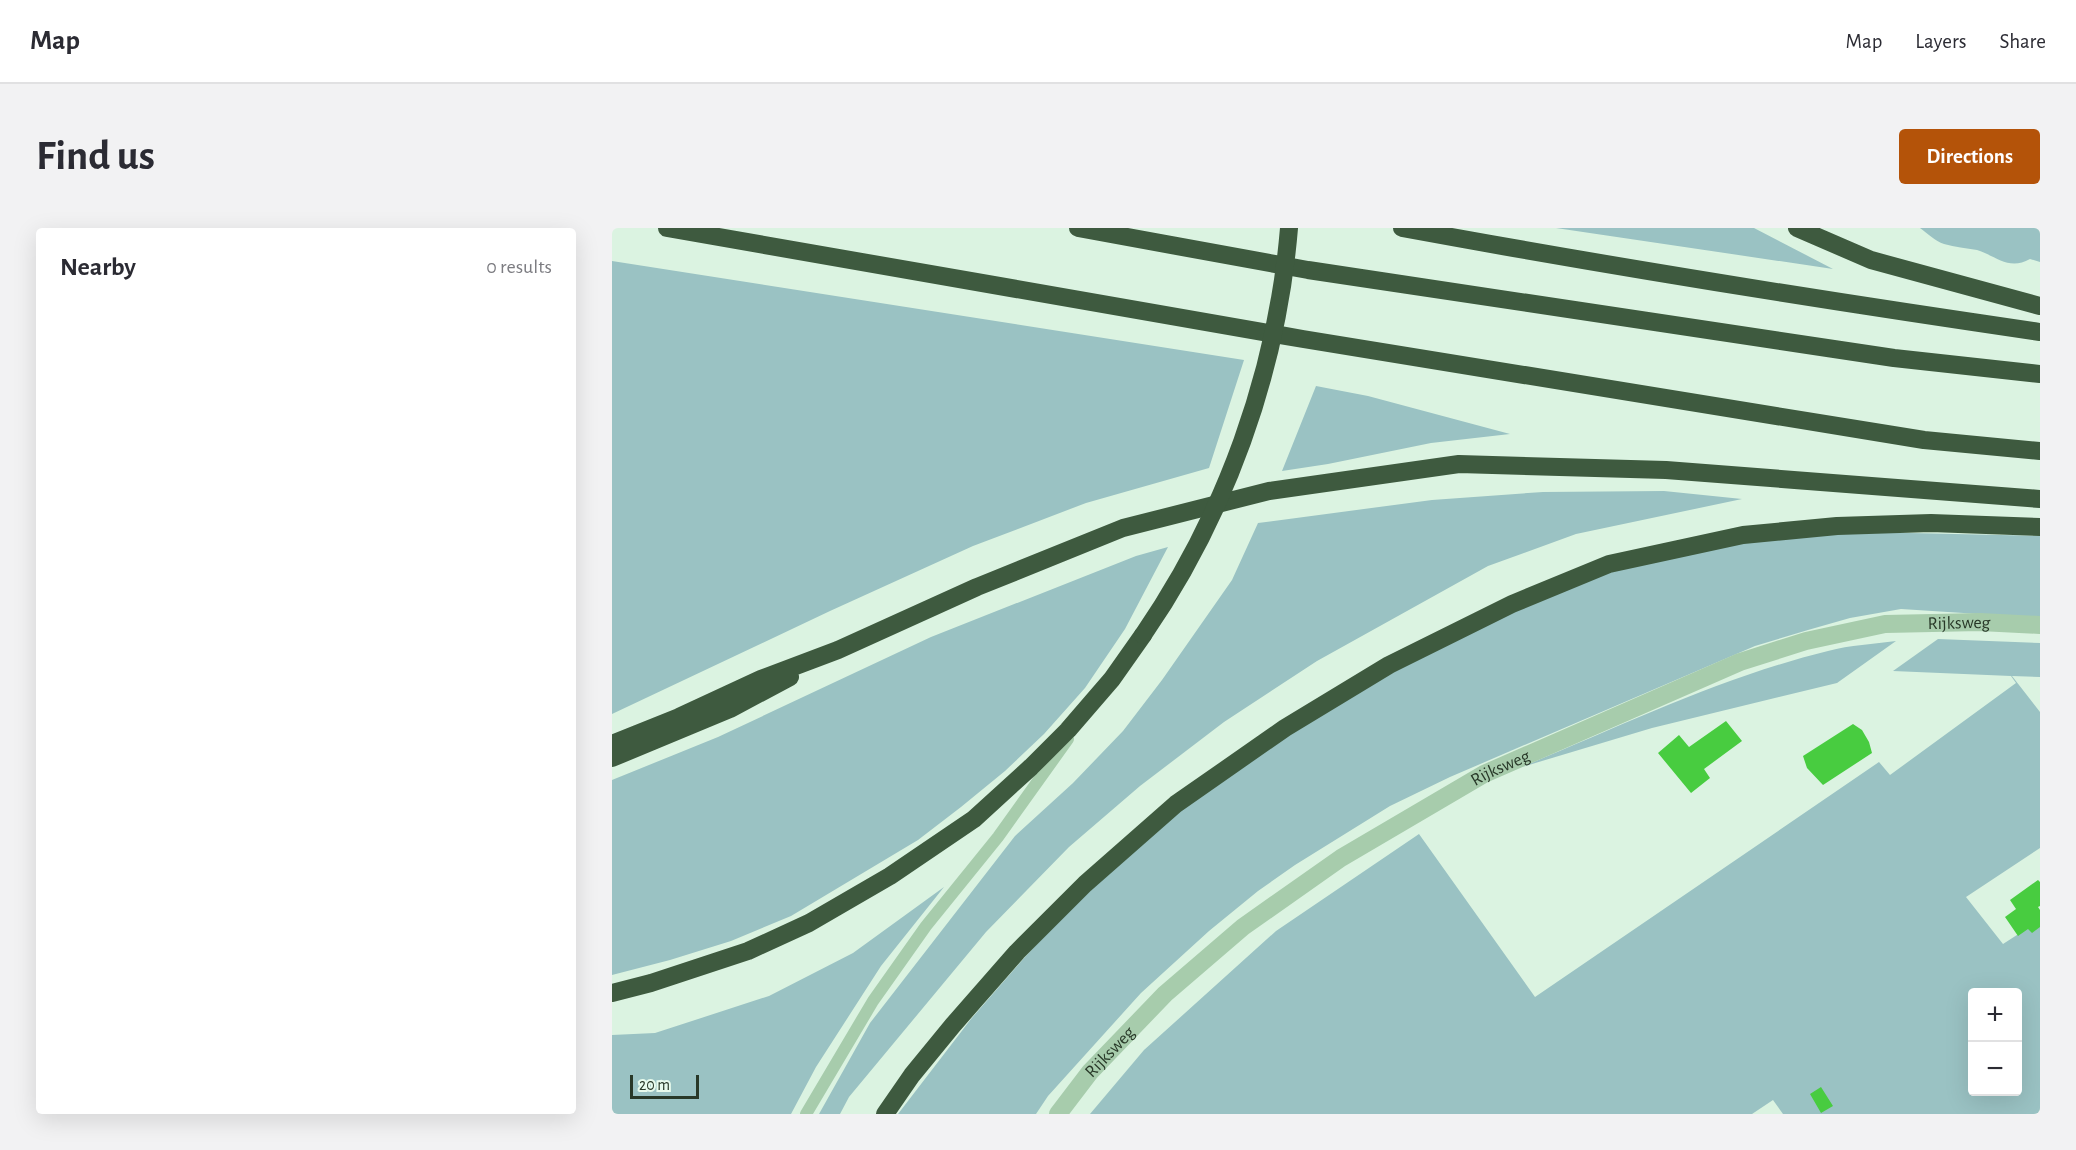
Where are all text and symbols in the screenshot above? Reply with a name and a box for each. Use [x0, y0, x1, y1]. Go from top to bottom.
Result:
text: Map [30, 27, 80, 55]
text: Map [1846, 31, 1882, 52]
text: Layers [1915, 31, 1966, 52]
text: Share [1999, 31, 2046, 52]
button: Directions [1899, 129, 2040, 184]
text: Find us [36, 135, 155, 177]
text: Nearby [60, 254, 136, 280]
text: 0 results [486, 257, 552, 277]
street label: Rijksweg [1927, 614, 1991, 633]
street label: Rijksweg [1468, 747, 1533, 790]
map controls [1968, 988, 2022, 1096]
button: + [1968, 988, 2022, 1042]
street label: Rijksweg [1082, 1023, 1139, 1081]
button: − [1968, 1042, 2022, 1096]
scale bar [630, 1072, 699, 1100]
text: 20 m [639, 1077, 670, 1093]

